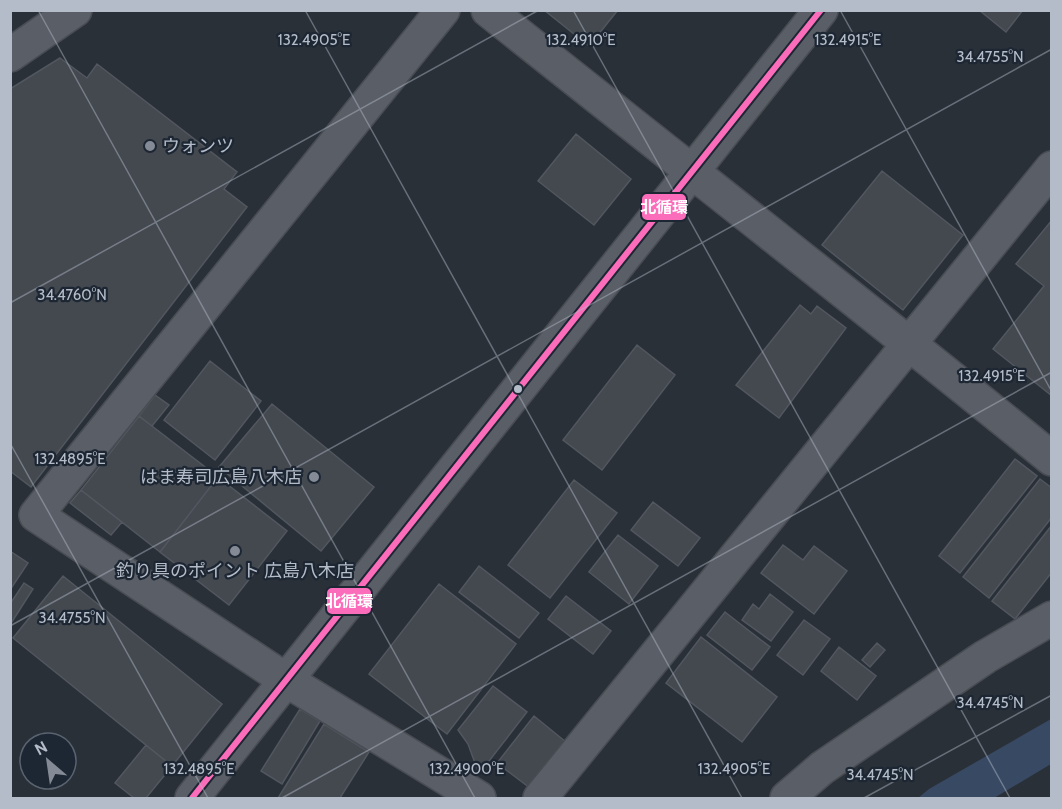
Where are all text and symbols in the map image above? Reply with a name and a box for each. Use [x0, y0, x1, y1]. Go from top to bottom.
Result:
text: 132.4905°E [278, 31, 350, 49]
text: 132.4910°E [546, 31, 616, 49]
text: 132.4915°E [815, 31, 881, 49]
text: 34.4755°N [956, 48, 1024, 66]
place label: ウォンツ [162, 135, 234, 157]
marker: ウォンツ [143, 139, 157, 153]
line badge: 北循環 [641, 193, 687, 221]
text: 北循環 [640, 198, 688, 217]
text: 34.4760°N [37, 286, 107, 304]
text: 132.4915°E [959, 367, 1025, 385]
unlabelled marker [512, 383, 524, 395]
text: 132.4895°E [34, 450, 106, 468]
place label: はま寿司広島八木店 [140, 466, 302, 488]
marker: はま寿司広島八木店 [307, 470, 321, 484]
marker: 釣り具のポイント 広島八木店 [228, 544, 242, 558]
place label: 釣り具のポイント 広島八木店 [116, 560, 354, 582]
line badge: 北循環 [326, 587, 372, 615]
text: 北循環 [325, 592, 373, 611]
text: 34.4755°N [38, 609, 106, 627]
text: 34.4745°N [956, 694, 1024, 712]
north arrow [18, 731, 78, 791]
text: N [31, 737, 51, 759]
text: 132.4895°E [163, 760, 235, 778]
text: 132.4900°E [430, 760, 504, 778]
text: 132.4905°E [698, 760, 770, 778]
text: 34.4745°N [846, 766, 914, 784]

